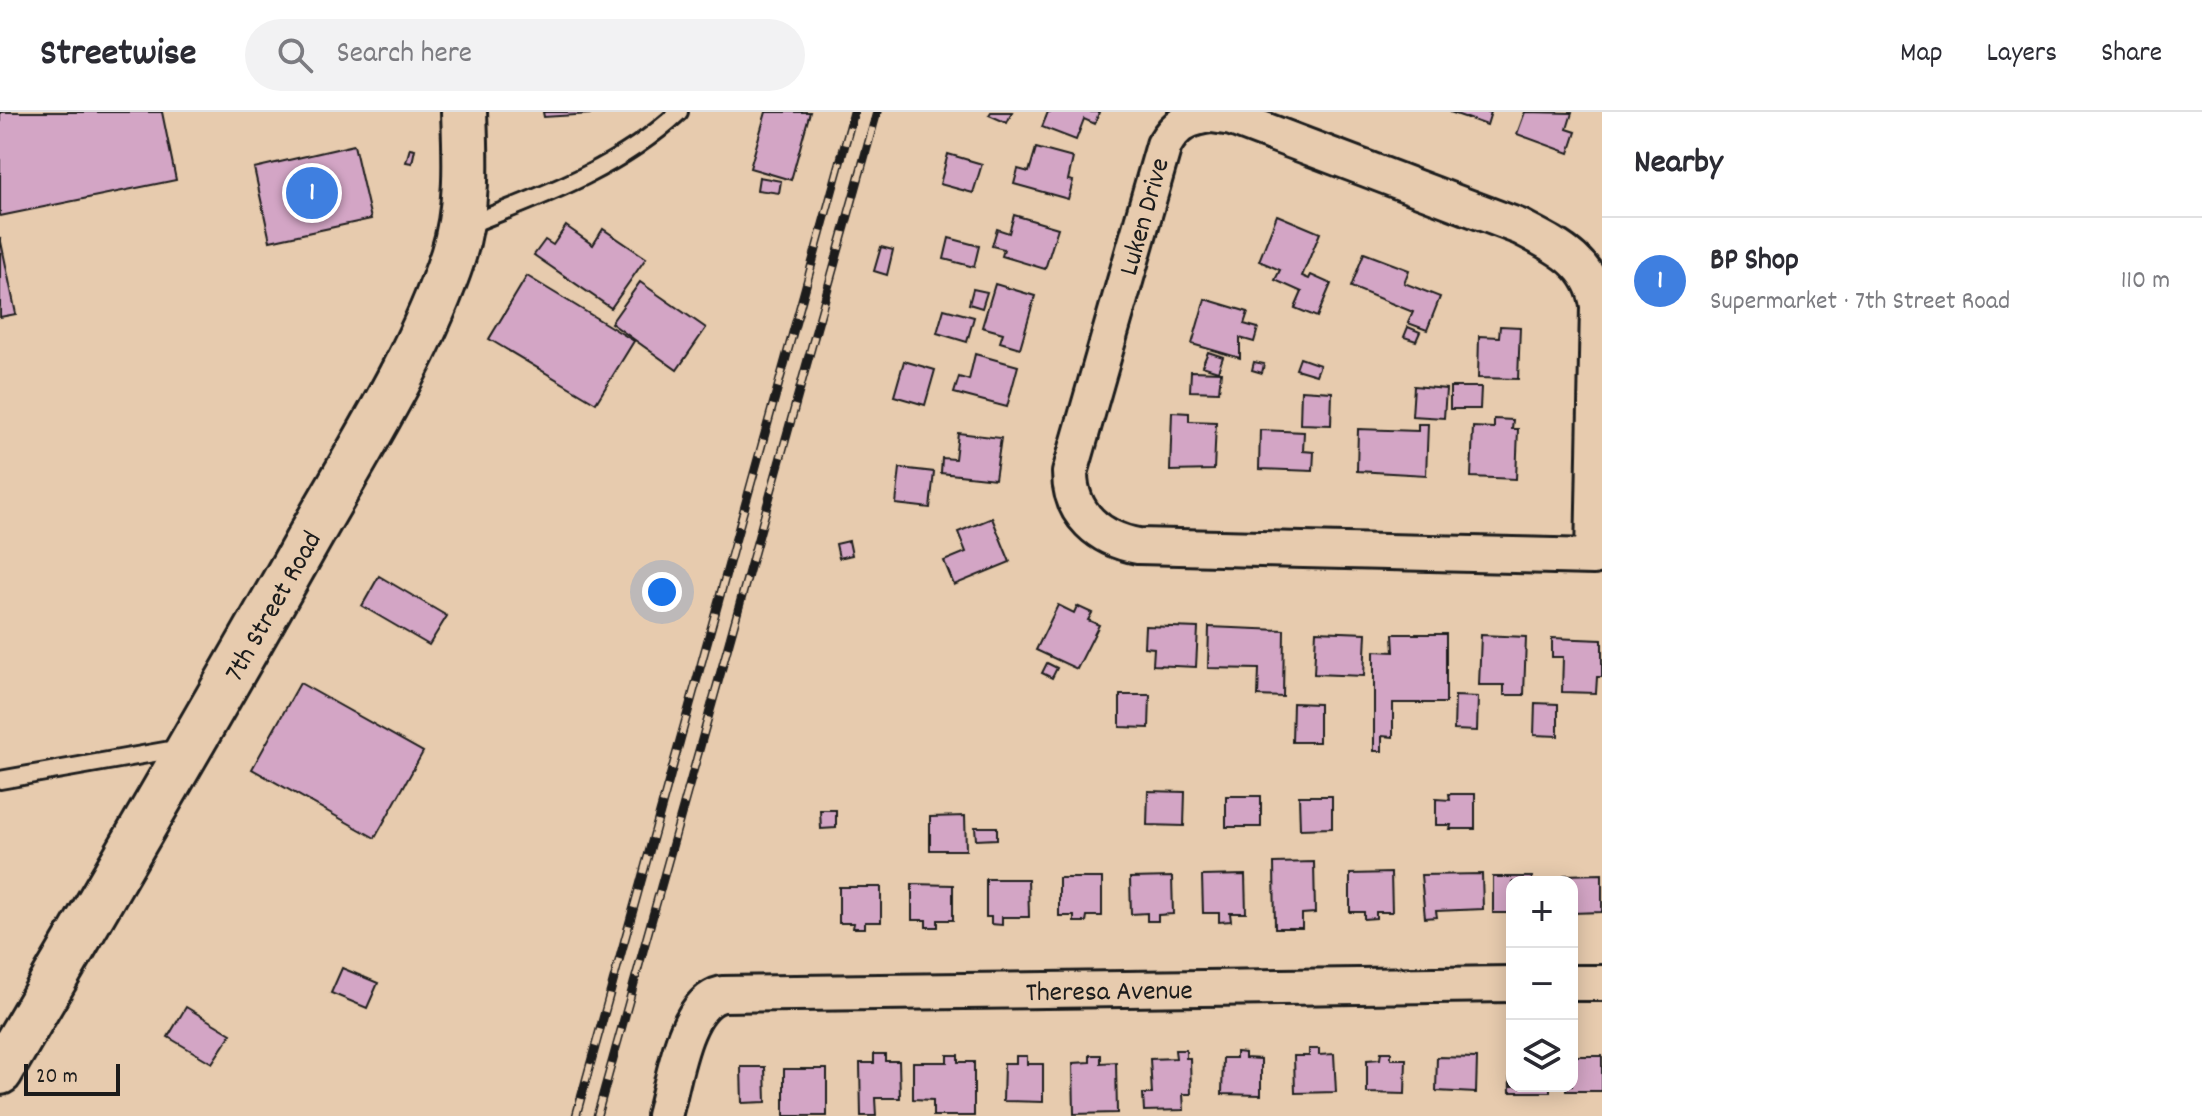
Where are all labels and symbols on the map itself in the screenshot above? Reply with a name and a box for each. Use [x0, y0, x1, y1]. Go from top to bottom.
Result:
street label: Luken Drive [1111, 154, 1183, 281]
pin: 1 [286, 163, 338, 223]
street label: 7th Street Road [217, 525, 334, 690]
your location [642, 572, 682, 612]
street label: Theresa Avenue [1026, 973, 1193, 1015]
scale bar [24, 1060, 120, 1096]

